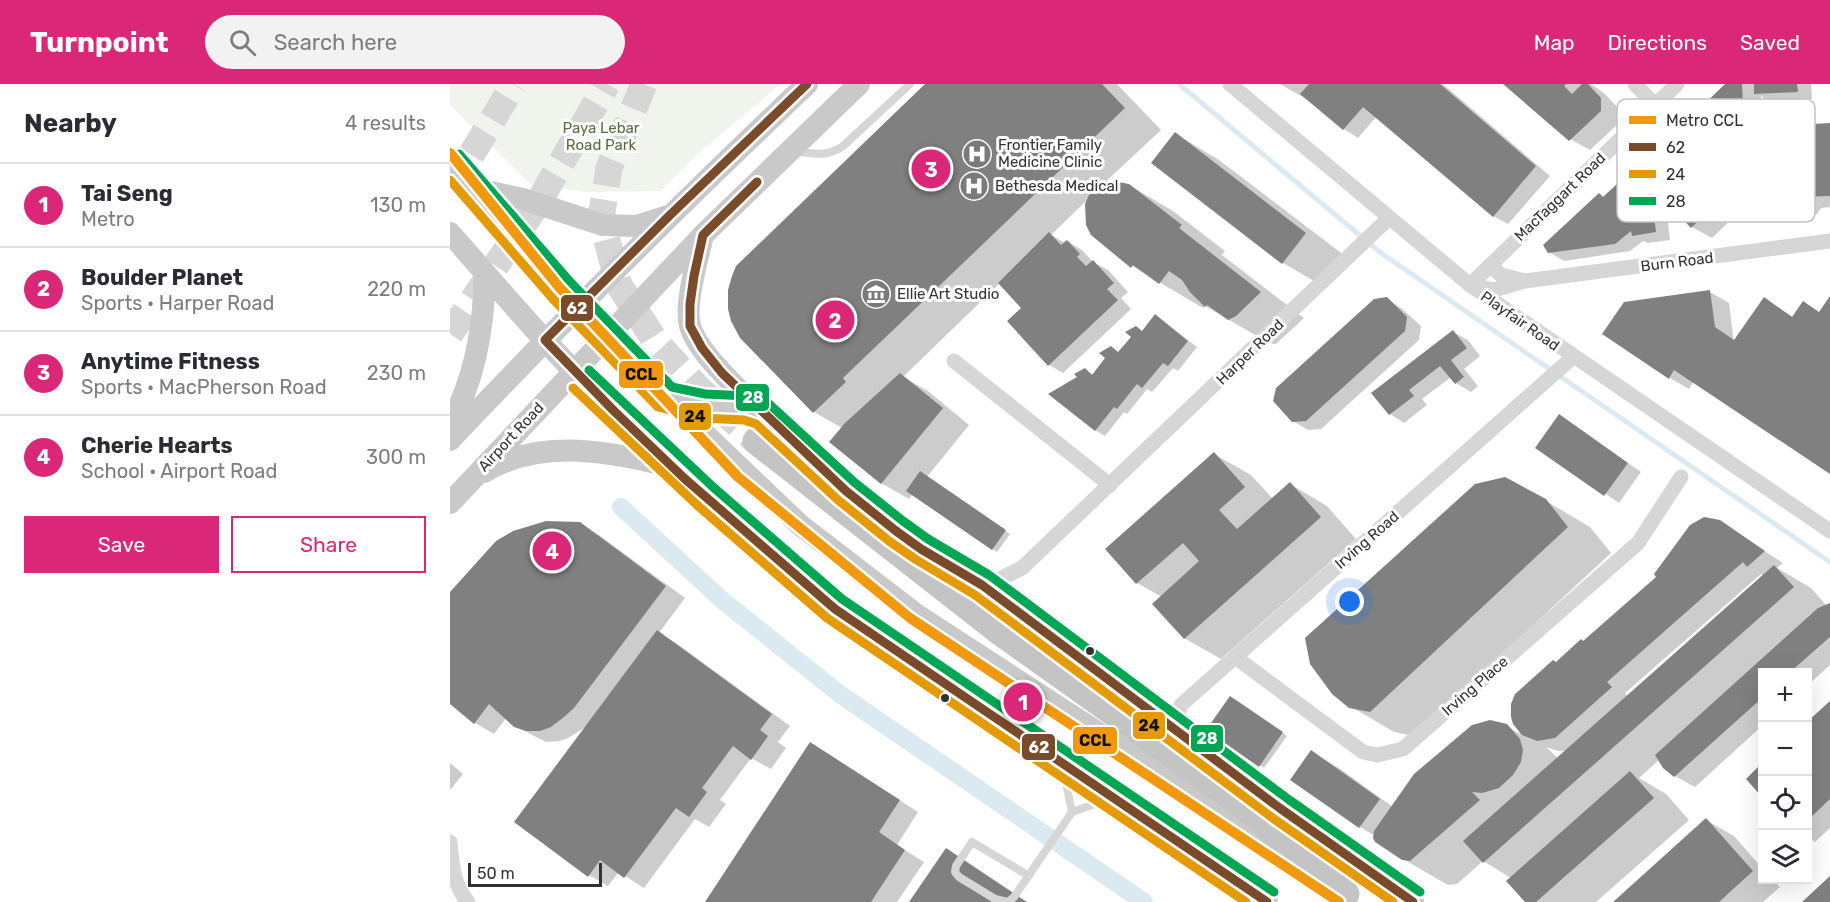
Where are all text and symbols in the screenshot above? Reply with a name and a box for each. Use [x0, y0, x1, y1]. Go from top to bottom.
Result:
search box [205, 15, 625, 69]
text: Turnpoint [30, 26, 169, 59]
icon: search [226, 26, 259, 59]
text: Search here [274, 29, 397, 56]
text: Map [1534, 30, 1575, 55]
text: Directions [1608, 30, 1707, 55]
text: Saved [1740, 30, 1800, 55]
legend [1617, 99, 1815, 222]
text: Nearby [24, 108, 117, 139]
text: 4 results [345, 111, 426, 135]
text: Metro CCL [1666, 111, 1743, 130]
park label: Paya Lebar Road Park [562, 119, 640, 154]
place label: Frontier Family Medicine Clinic [998, 136, 1102, 171]
hospital icon: Frontier Family Medicine Clinic [961, 138, 993, 170]
text: 62 [1666, 138, 1685, 157]
pin: 3 [912, 146, 950, 191]
street label: MacTaggart Road [1511, 149, 1609, 245]
text: 24 [1666, 165, 1685, 184]
hospital icon: Bethesda Medical [958, 170, 990, 202]
place label: Bethesda Medical [995, 177, 1118, 195]
text: Tai Seng [81, 180, 173, 207]
text: 28 [1666, 192, 1686, 211]
text: 1 [39, 193, 48, 217]
text: 130 m [370, 193, 426, 217]
text: Metro [81, 207, 135, 231]
street label: Burn Road [1640, 249, 1714, 275]
text: Boulder Planet [81, 264, 243, 291]
text: 2 [37, 277, 50, 301]
text: 220 m [367, 277, 426, 301]
museum icon: Ellie Art Studio [860, 278, 892, 310]
place label: Ellie Art Studio [897, 285, 999, 303]
street label: Playfair Road [1477, 287, 1563, 355]
text: Sports · Harper Road [81, 291, 274, 315]
line badge: 62 [560, 294, 594, 322]
pin: 2 [816, 298, 854, 342]
text: 62 [567, 299, 587, 318]
street label: Harper Road [1213, 315, 1287, 389]
text: Anytime Fitness [81, 348, 260, 375]
line badge: CCL [618, 360, 664, 389]
text: 3 [37, 361, 50, 385]
text: 230 m [367, 361, 426, 385]
text: CCL [625, 365, 657, 384]
text: Sports · MacPherson Road [81, 375, 327, 399]
line badge: 28 [735, 383, 770, 412]
text: 28 [742, 388, 764, 407]
street label: Airport Road [475, 399, 547, 475]
line badge: 24 [678, 402, 712, 431]
text: 24 [684, 407, 706, 426]
text: Cherie Hearts [81, 432, 233, 459]
text: 4 [37, 445, 50, 469]
text: 300 m [366, 445, 426, 469]
text: School · Airport Road [81, 459, 277, 483]
street label: Irving Road [1331, 507, 1403, 573]
button: Save [24, 516, 219, 573]
button: Share [231, 516, 426, 573]
pin: 4 [532, 528, 572, 574]
your location [1335, 587, 1364, 616]
unlabelled marker [1084, 645, 1096, 657]
street label: Irving Place [1438, 652, 1512, 720]
map controls [1758, 668, 1812, 884]
button: + [1758, 668, 1812, 722]
pin: 1 [1004, 680, 1042, 724]
unlabelled marker [939, 692, 951, 704]
line badge: 24 [1132, 711, 1166, 740]
text: 24 [1138, 716, 1160, 735]
button: − [1758, 722, 1812, 776]
line badge: 28 [1190, 724, 1224, 753]
line badge: CCL [1072, 726, 1118, 755]
text: 28 [1196, 729, 1218, 748]
text: CCL [1079, 731, 1111, 750]
line badge: 62 [1021, 733, 1056, 761]
text: 62 [1029, 738, 1049, 757]
button: locate [1758, 776, 1812, 830]
button: layers [1758, 830, 1812, 884]
scale bar [468, 860, 602, 888]
text: 50 m [477, 864, 515, 883]

